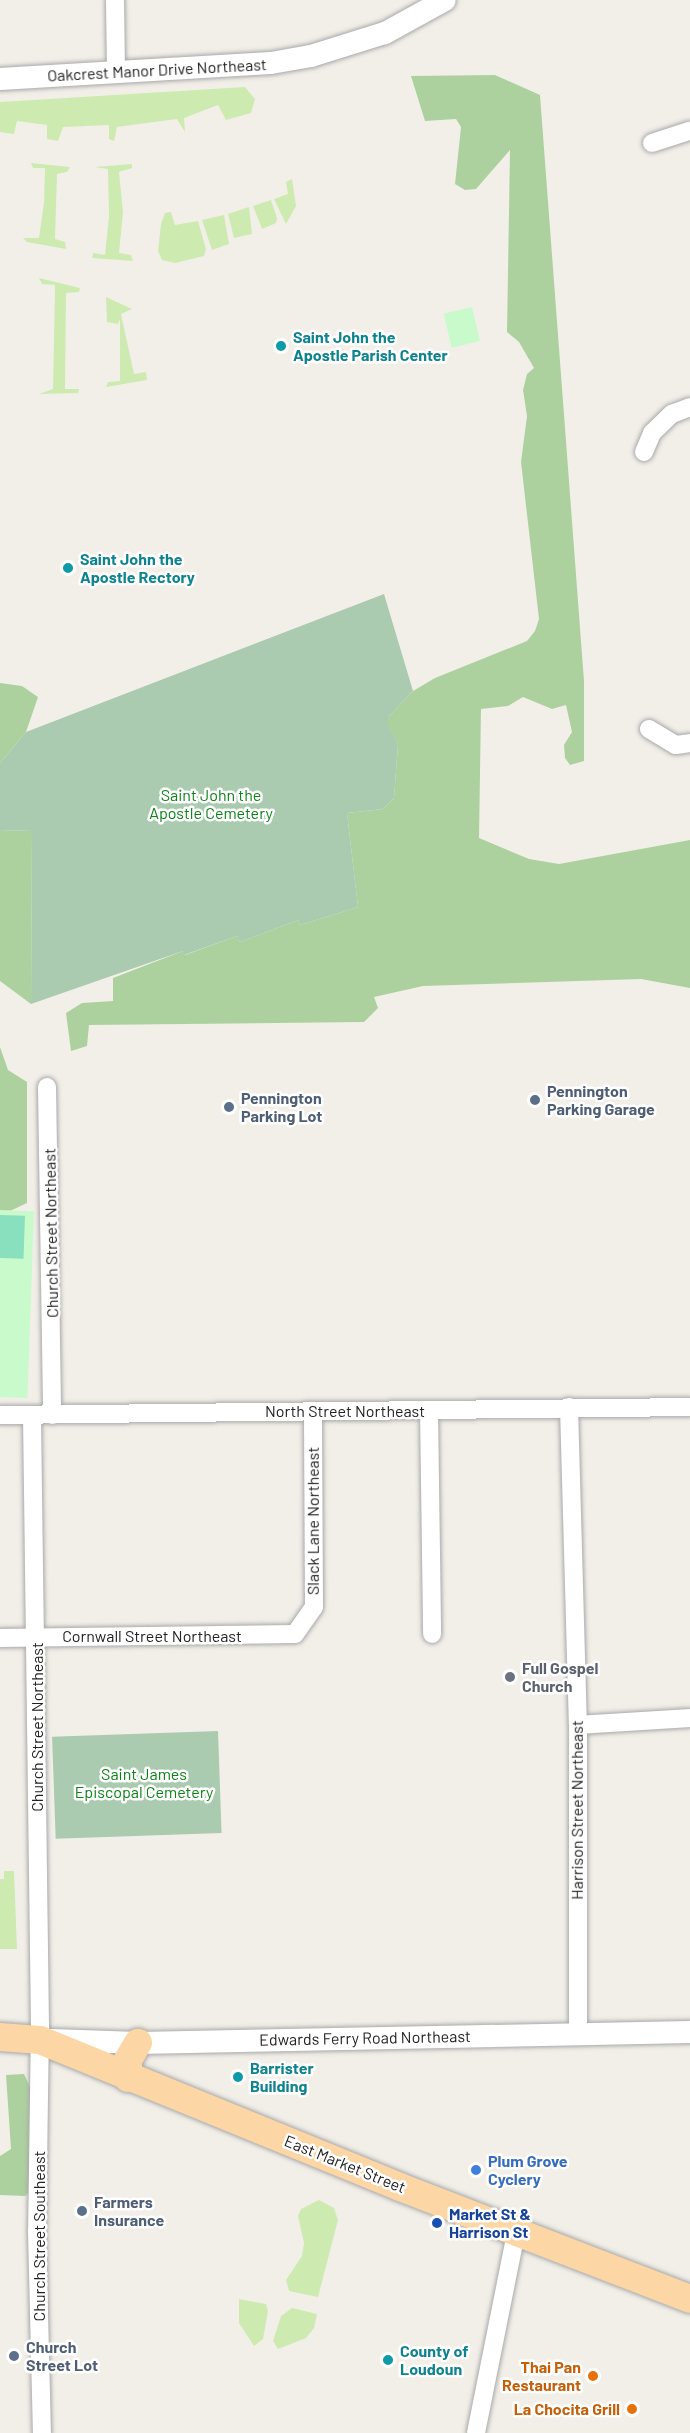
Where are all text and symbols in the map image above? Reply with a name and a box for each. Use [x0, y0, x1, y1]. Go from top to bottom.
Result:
street label: Oakcrest Manor Drive Northeast [47, 55, 267, 85]
place label: Saint John the Apostle Parish Center [293, 327, 448, 365]
marker: Saint John the Apostle Parish Center [274, 339, 288, 353]
place label: Saint John the Apostle Rectory [80, 549, 195, 587]
marker: Saint John the Apostle Rectory [61, 561, 75, 575]
park label: Saint John the Apostle Cemetery [149, 785, 273, 823]
place label: Pennington Parking Garage [547, 1081, 655, 1119]
place label: Pennington Parking Lot [241, 1088, 322, 1126]
marker: Pennington Parking Garage [528, 1093, 542, 1107]
marker: Pennington Parking Lot [222, 1100, 236, 1114]
street label: Church Street Northeast [40, 1148, 62, 1318]
street label: North Street Northeast [265, 1401, 425, 1421]
street label: Slack Lane Northeast [303, 1447, 323, 1595]
street label: Cornwall Street Northeast [62, 1626, 242, 1646]
street label: Church Street Northeast [27, 1642, 47, 1812]
place label: Full Gospel Church [522, 1658, 599, 1696]
marker: Full Gospel Church [503, 1670, 517, 1684]
street label: Harrison Street Northeast [567, 1720, 587, 1900]
park label: Saint James Episcopal Cemetery [75, 1764, 213, 1802]
street label: Edwards Ferry Road Northeast [259, 2027, 471, 2049]
place label: Barrister Building [250, 2058, 314, 2096]
marker: Barrister Building [231, 2070, 245, 2084]
street label: East Market Street [282, 2131, 408, 2197]
street label: Church Street Southeast [29, 2151, 49, 2321]
place label: Plum Grove Cyclery [488, 2151, 567, 2189]
marker: Plum Grove Cyclery [469, 2163, 483, 2177]
place label: Farmers Insurance [94, 2192, 164, 2230]
marker: Farmers Insurance [75, 2204, 89, 2218]
place label: Market St & Harrison St [449, 2204, 531, 2242]
marker: Market St & Harrison St [430, 2216, 444, 2230]
place label: Church Street Lot [26, 2337, 98, 2375]
place label: County of Loudoun [400, 2341, 468, 2379]
marker: Church Street Lot [7, 2349, 21, 2363]
marker: County of Loudoun [381, 2353, 395, 2367]
place label: Thai Pan Restaurant [502, 2357, 581, 2395]
marker: Thai Pan Restaurant [586, 2369, 600, 2383]
place label: La Chocita Grill [514, 2399, 620, 2419]
marker: La Chocita Grill [625, 2402, 639, 2416]

